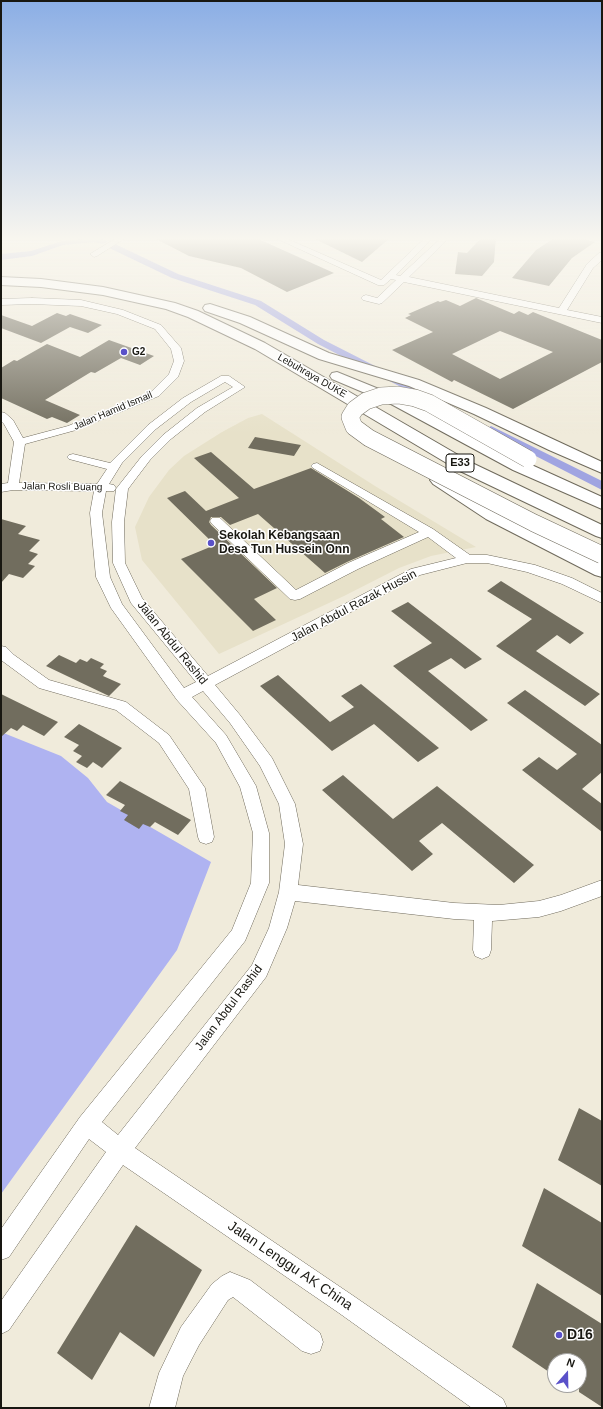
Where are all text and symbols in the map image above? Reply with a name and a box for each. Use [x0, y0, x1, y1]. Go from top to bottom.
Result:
place label: G2 [132, 346, 145, 358]
marker: G2 [119, 347, 129, 357]
street label: Lebuhraya DUKE [275, 351, 349, 401]
street label: Jalan Hamid Ismail [72, 389, 154, 433]
road number: E33 [446, 454, 474, 472]
street label: Jalan Rosli Buang [22, 480, 102, 494]
place label: Sekolah Kebangsaan Desa Tun Hussein Onn [219, 529, 349, 557]
marker: Sekolah Kebangsaan Desa Tun Hussein Onn [206, 538, 216, 548]
street label: Jalan Abdul Razak Hussin [289, 567, 419, 645]
street label: Jalan Abdul Rashid [134, 598, 210, 688]
street label: Jalan Abdul Rashid [192, 962, 266, 1054]
street label: Jalan Lenggu AK China [224, 1218, 356, 1314]
place label: D16 [567, 1327, 593, 1343]
marker: D16 [554, 1330, 564, 1340]
north arrow [547, 1353, 587, 1393]
text: N [565, 1356, 577, 1370]

